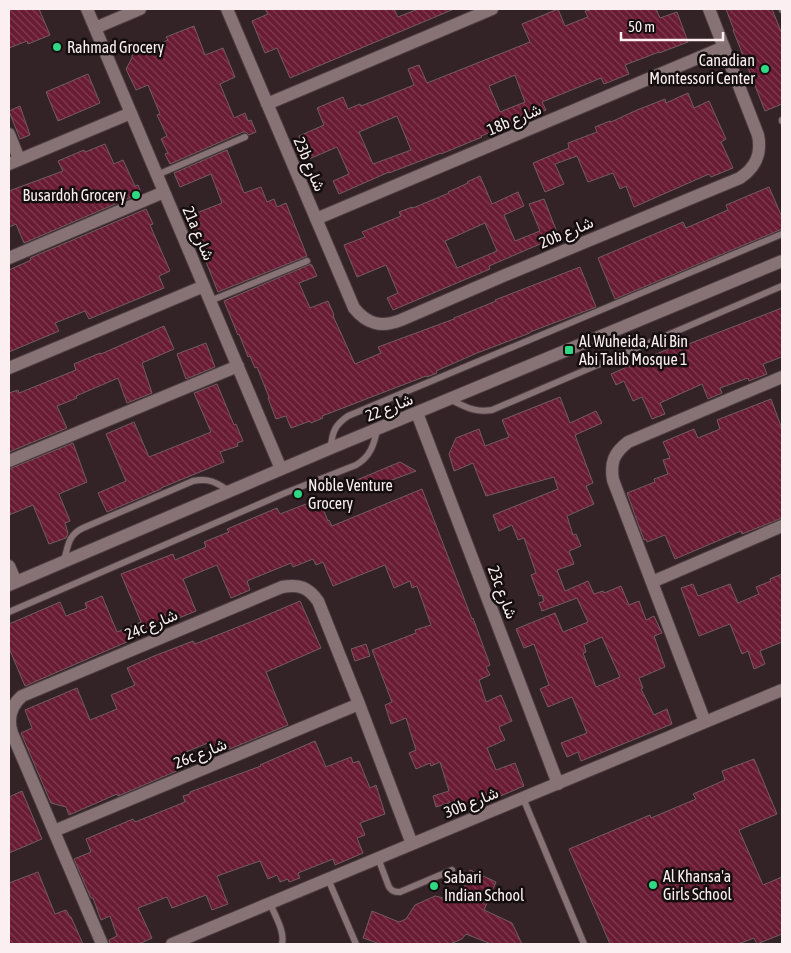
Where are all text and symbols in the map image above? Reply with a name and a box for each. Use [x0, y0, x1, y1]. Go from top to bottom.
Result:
scale bar [621, 10, 724, 42]
text: 50 m [628, 18, 655, 35]
place label: Rahmad Grocery [67, 38, 165, 57]
marker: Rahmad Grocery [51, 41, 63, 53]
place label: Canadian Montessori Center [649, 51, 755, 87]
marker: Canadian Montessori Center [759, 63, 771, 75]
street label: 18b شارع [484, 100, 545, 141]
street label: 23b شارع [288, 134, 329, 195]
place label: Busardoh Grocery [23, 186, 126, 205]
marker: Busardoh Grocery [130, 189, 142, 201]
street label: 21a شارع [177, 203, 218, 264]
street label: 20b شارع [536, 213, 597, 254]
place label: Al Wuheida, Ali Bin Abi Talib Mosque 1 [579, 332, 688, 369]
marker: Al Wuheida, Ali Bin Abi Talib Mosque 1 [563, 344, 575, 356]
street label: شارع 22 [363, 389, 416, 427]
place label: Noble Venture Grocery [308, 476, 393, 513]
marker: Noble Venture Grocery [292, 488, 304, 500]
street label: 23c شارع [482, 563, 521, 622]
street label: 24c شارع [122, 605, 181, 646]
street label: 26c شارع [171, 734, 230, 774]
street label: 30b شارع [441, 783, 502, 824]
place label: Al Khansa'a Girls School [663, 867, 732, 903]
place label: Sabari Indian School [444, 868, 525, 904]
marker: Al Khansa'a Girls School [647, 879, 659, 891]
marker: Sabari Indian School [428, 880, 440, 892]

